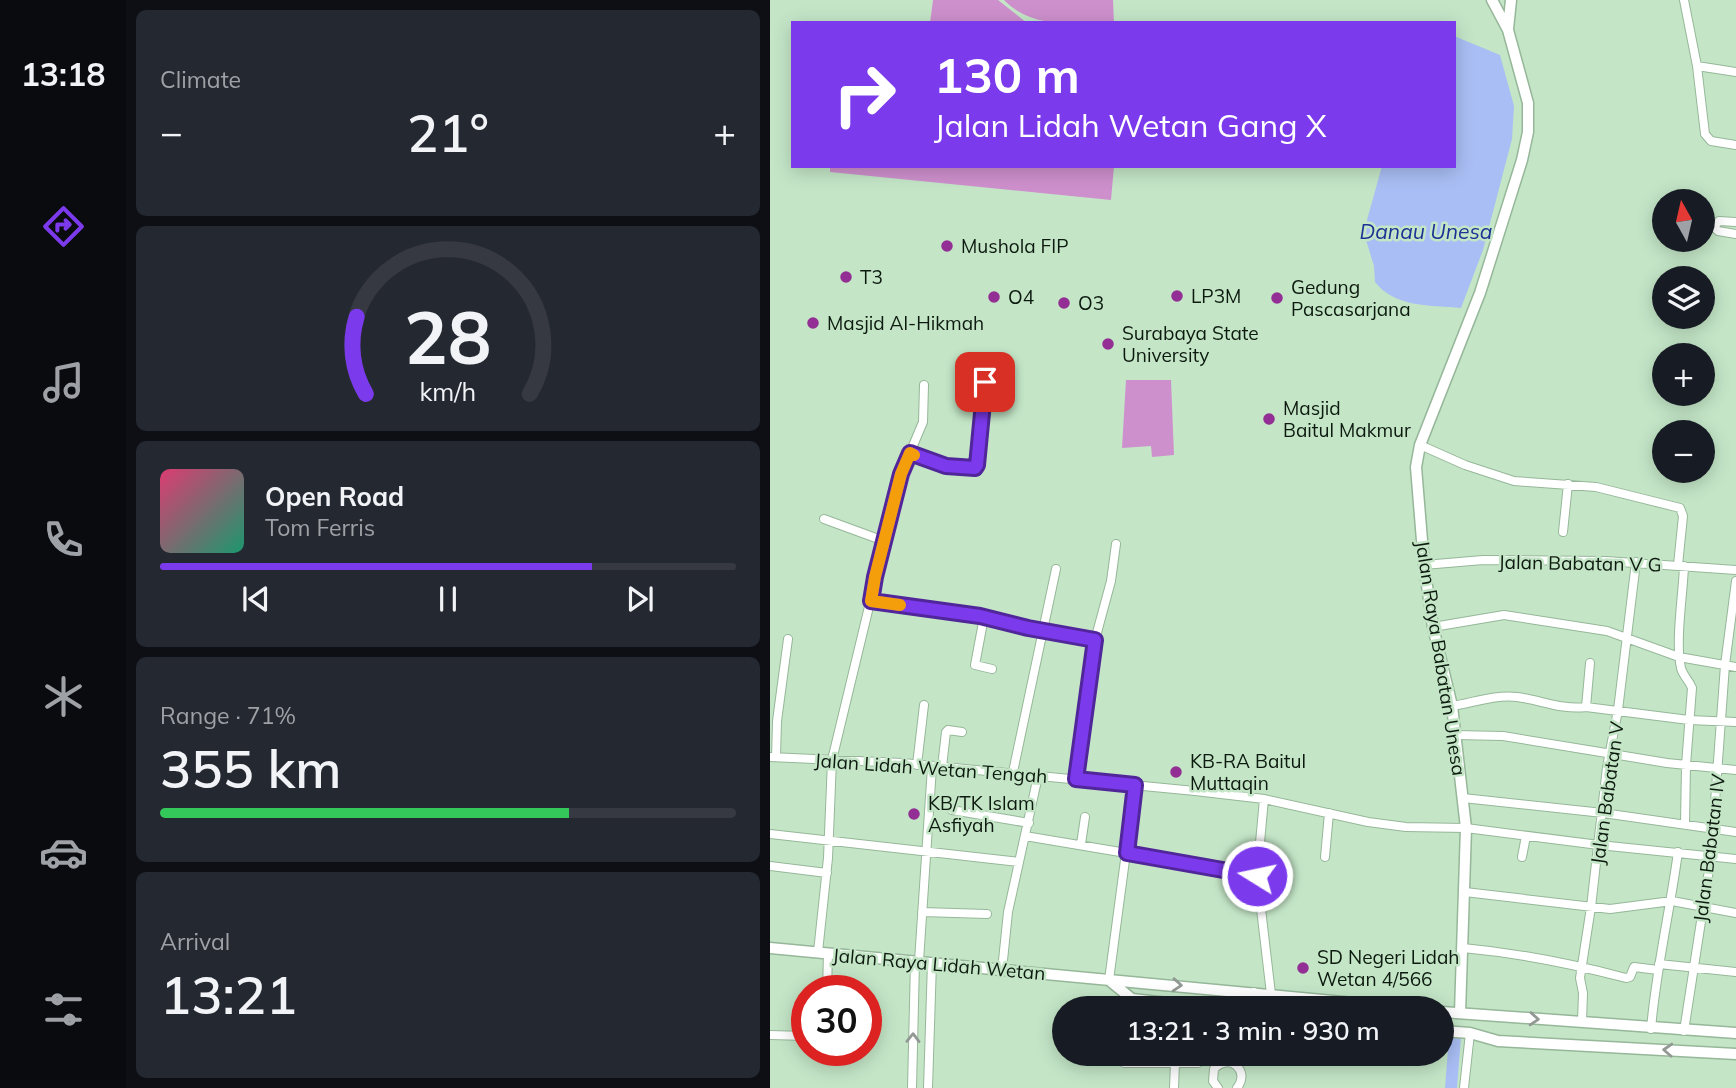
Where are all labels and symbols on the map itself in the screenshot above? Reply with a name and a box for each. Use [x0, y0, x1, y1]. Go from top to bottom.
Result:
north arrow [1652, 189, 1715, 252]
water label: Danau Unesa [1360, 218, 1492, 244]
place label: Mushola FIP [961, 234, 1069, 258]
marker: Mushola FIP [939, 238, 955, 254]
place label: T3 [860, 265, 883, 289]
marker: T3 [838, 269, 854, 285]
place label: Gedung Pascasarjana [1291, 275, 1411, 321]
place label: LP3M [1191, 284, 1241, 308]
place label: O4 [1008, 285, 1034, 309]
marker: LP3M [1169, 288, 1185, 304]
marker: O4 [986, 289, 1002, 305]
marker: Gedung Pascasarjana [1269, 290, 1285, 306]
place label: O3 [1078, 291, 1104, 315]
marker: O3 [1056, 295, 1072, 311]
place label: Masjid Al-Hikmah [827, 311, 984, 335]
marker: Masjid Al-Hikmah [805, 315, 821, 331]
place label: Surabaya State University [1122, 321, 1259, 367]
marker: Surabaya State University [1100, 336, 1116, 352]
pin [955, 352, 1015, 412]
place label: Masjid Baitul Makmur [1283, 396, 1411, 442]
marker: Masjid Baitul Makmur [1261, 411, 1277, 427]
street label: Jalan Raya Babatan Unesa [1411, 539, 1471, 777]
street label: Jalan Babatan V G [1498, 550, 1662, 576]
street label: Jalan Babatan V [1585, 719, 1629, 866]
street label: Jalan Lidah Wetan Tengah [814, 748, 1048, 788]
place label: KB-RA Baitul Muttaqin [1190, 749, 1306, 795]
marker: KB-RA Baitul Muttaqin [1168, 764, 1184, 780]
street label: Jalan Babatan IV [1688, 772, 1730, 923]
place label: KB/TK Islam Asfiyah [928, 791, 1035, 837]
marker: KB/TK Islam Asfiyah [906, 806, 922, 822]
position arrow [1220, 839, 1294, 913]
street label: Jalan Raya Lidah Wetan [832, 943, 1046, 985]
place label: SD Negeri Lidah Wetan 4/566 [1317, 945, 1460, 991]
marker: SD Negeri Lidah Wetan 4/566 [1295, 960, 1311, 976]
speed limit sign: 30 [791, 975, 882, 1066]
one-way arrow [1171, 977, 1182, 992]
one-way arrow [1529, 1011, 1540, 1026]
one-way arrow [906, 1032, 921, 1043]
one-way arrow [1662, 1043, 1673, 1058]

